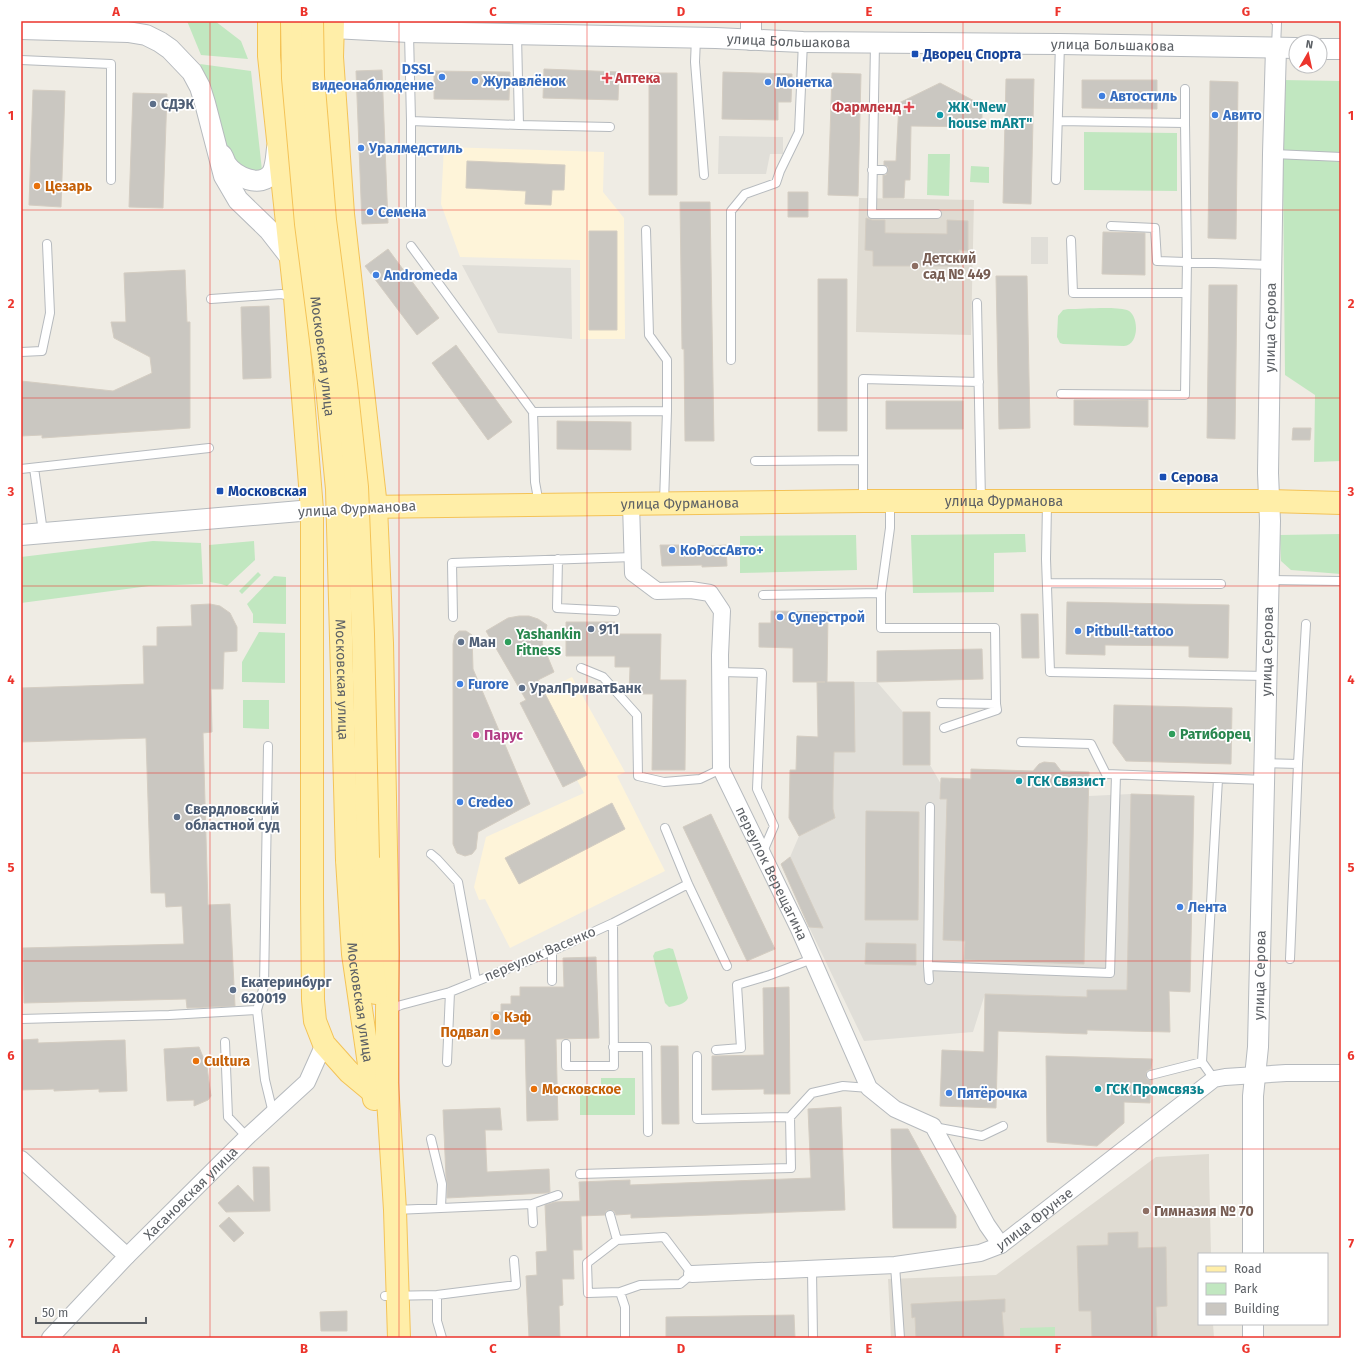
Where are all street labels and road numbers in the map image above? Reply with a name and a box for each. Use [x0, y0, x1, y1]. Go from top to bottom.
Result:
street label: улица Большакова [726, 30, 851, 51]
street label: улица Большакова [1051, 35, 1175, 54]
street label: улица Серова [1261, 282, 1279, 373]
street label: Московская улица [307, 295, 338, 417]
street label: улица Фурманова [945, 493, 1063, 510]
street label: улица Фурманова [621, 494, 739, 512]
street label: улица Фурманова [298, 497, 416, 521]
street label: улица Серова [1258, 606, 1277, 696]
street label: Московская улица [332, 619, 352, 740]
street label: переулок Верещагина [732, 803, 811, 943]
street label: переулок Васенко [482, 923, 598, 985]
street label: улица Серова [1250, 930, 1269, 1020]
street label: Московская улица [344, 942, 377, 1063]
street label: Хасановская улица [140, 1143, 241, 1243]
street label: улица Фрунзе [995, 1184, 1076, 1254]

